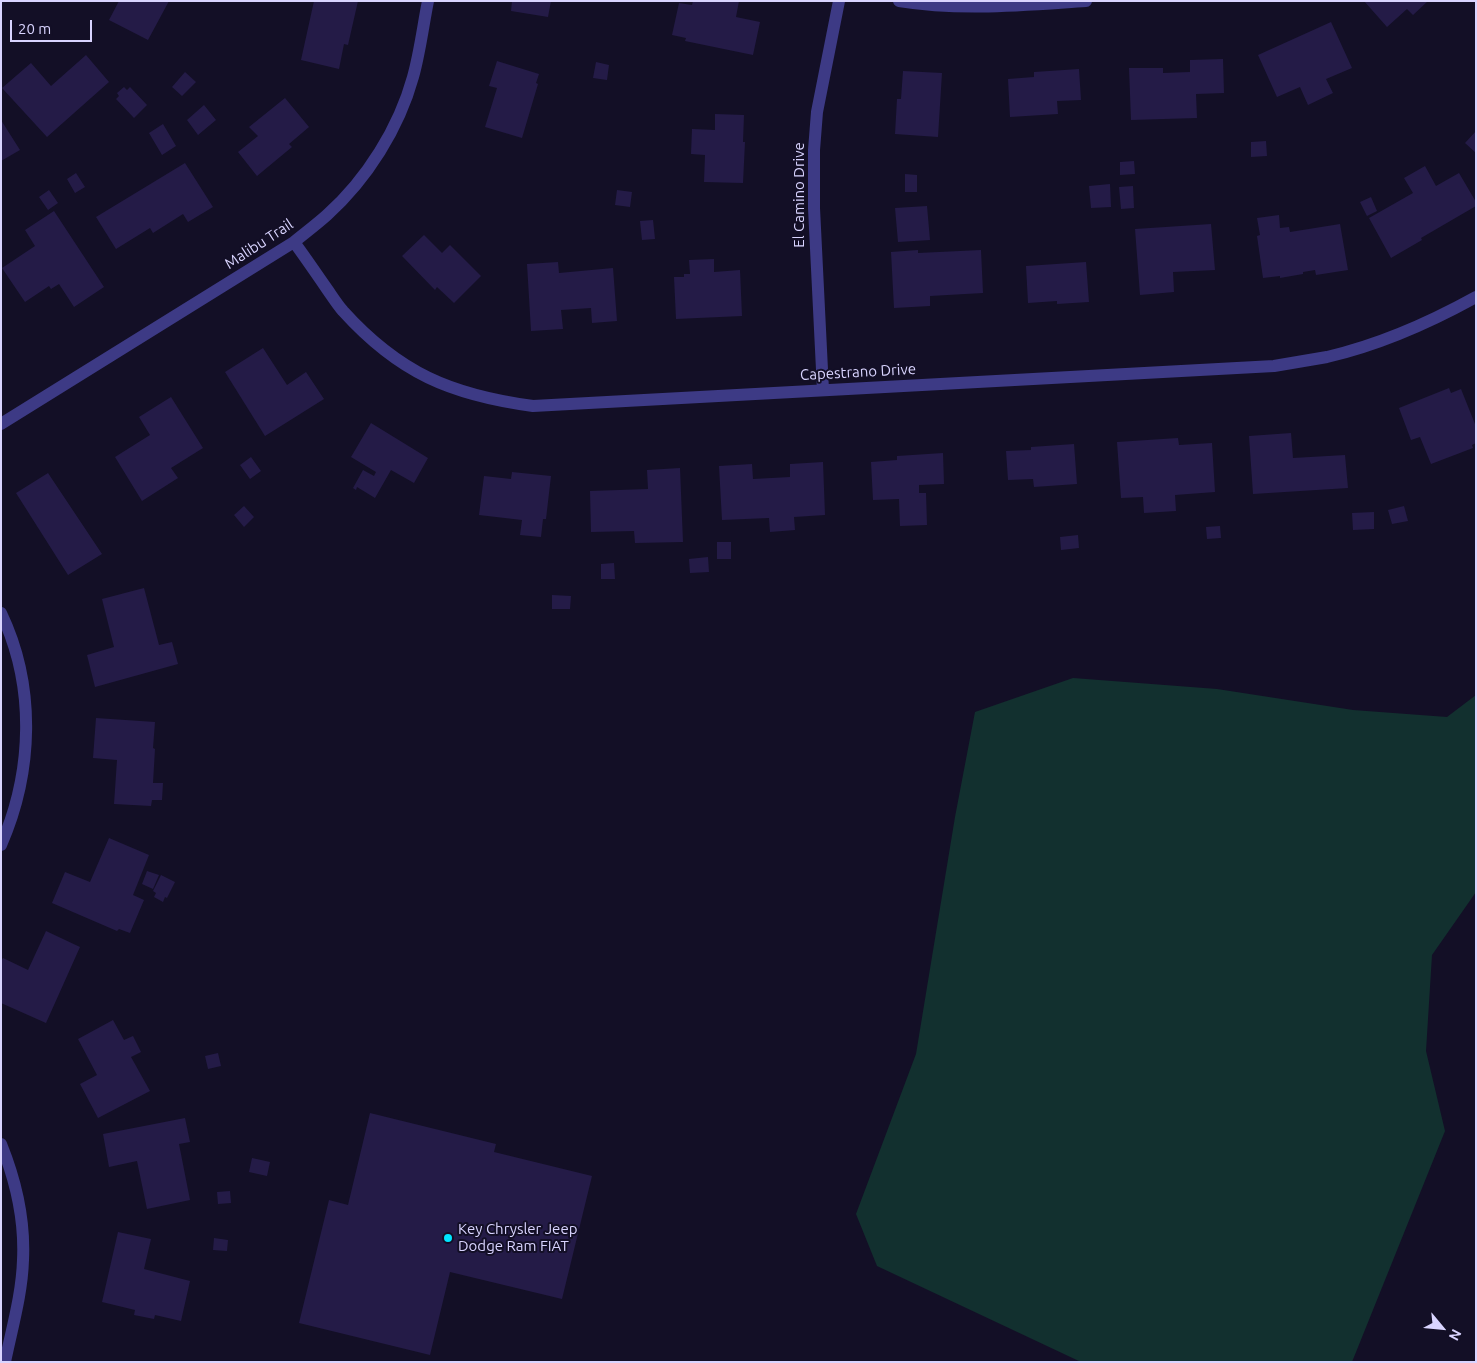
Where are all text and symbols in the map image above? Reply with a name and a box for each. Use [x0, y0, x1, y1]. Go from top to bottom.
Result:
scale bar [12, 10, 95, 42]
text: 20 m [18, 20, 51, 37]
street label: El Camino Drive [790, 142, 808, 248]
street label: Malibu Trail [221, 215, 297, 273]
street label: Capestrano Drive [800, 360, 916, 384]
place label: Key Chrysler Jeep Dodge Ram FIAT [458, 1220, 577, 1255]
marker: Key Chrysler Jeep Dodge Ram FIAT [442, 1232, 454, 1244]
north arrow [1417, 1303, 1467, 1353]
text: N [1446, 1327, 1465, 1343]

